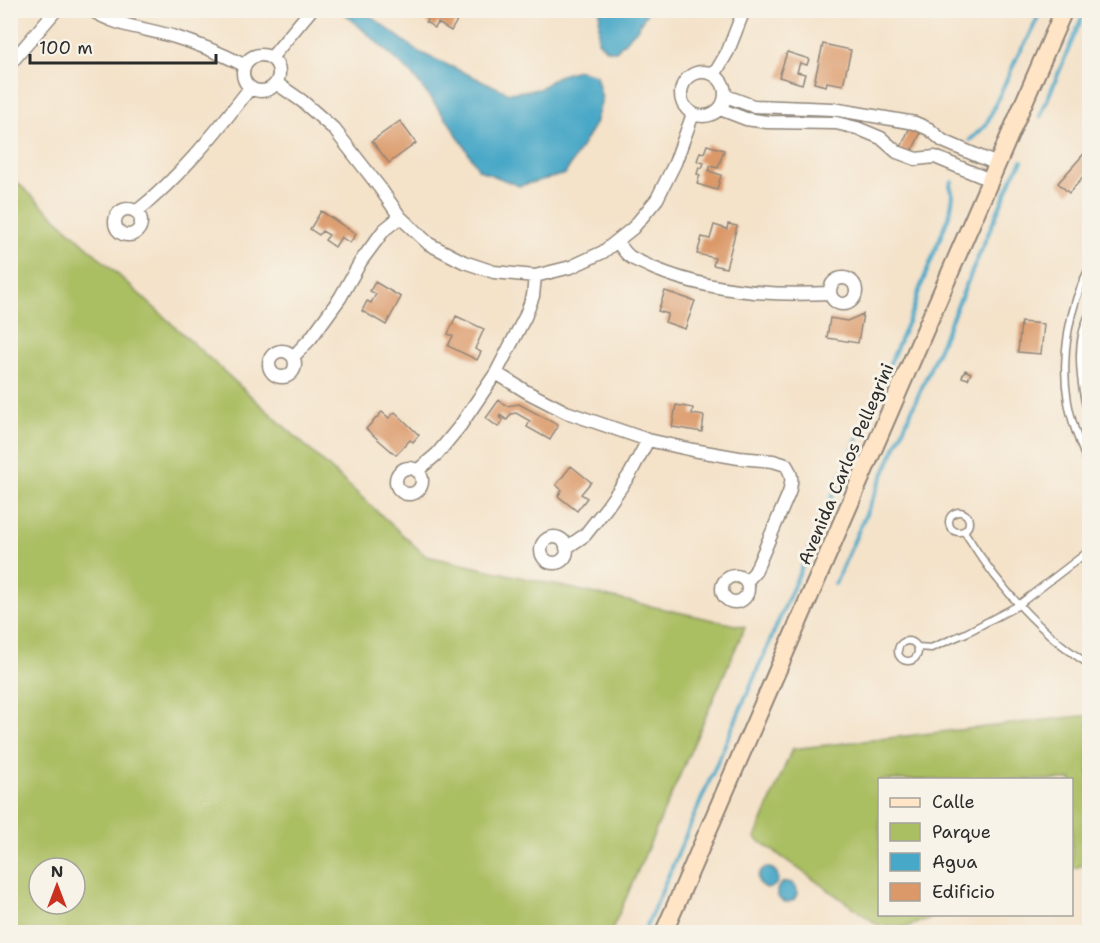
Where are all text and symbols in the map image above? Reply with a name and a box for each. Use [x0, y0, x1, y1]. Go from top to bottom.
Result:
scale bar [30, 27, 216, 65]
text: 100 m [39, 36, 93, 60]
street label: Avenida Carlos Pellegrini [793, 359, 899, 569]
legend [878, 778, 1073, 916]
text: Calle [932, 790, 975, 814]
text: Parque [932, 820, 991, 844]
text: Agua [932, 850, 977, 874]
north arrow [27, 856, 87, 916]
text: N [51, 861, 63, 882]
text: Edificio [932, 880, 995, 904]

